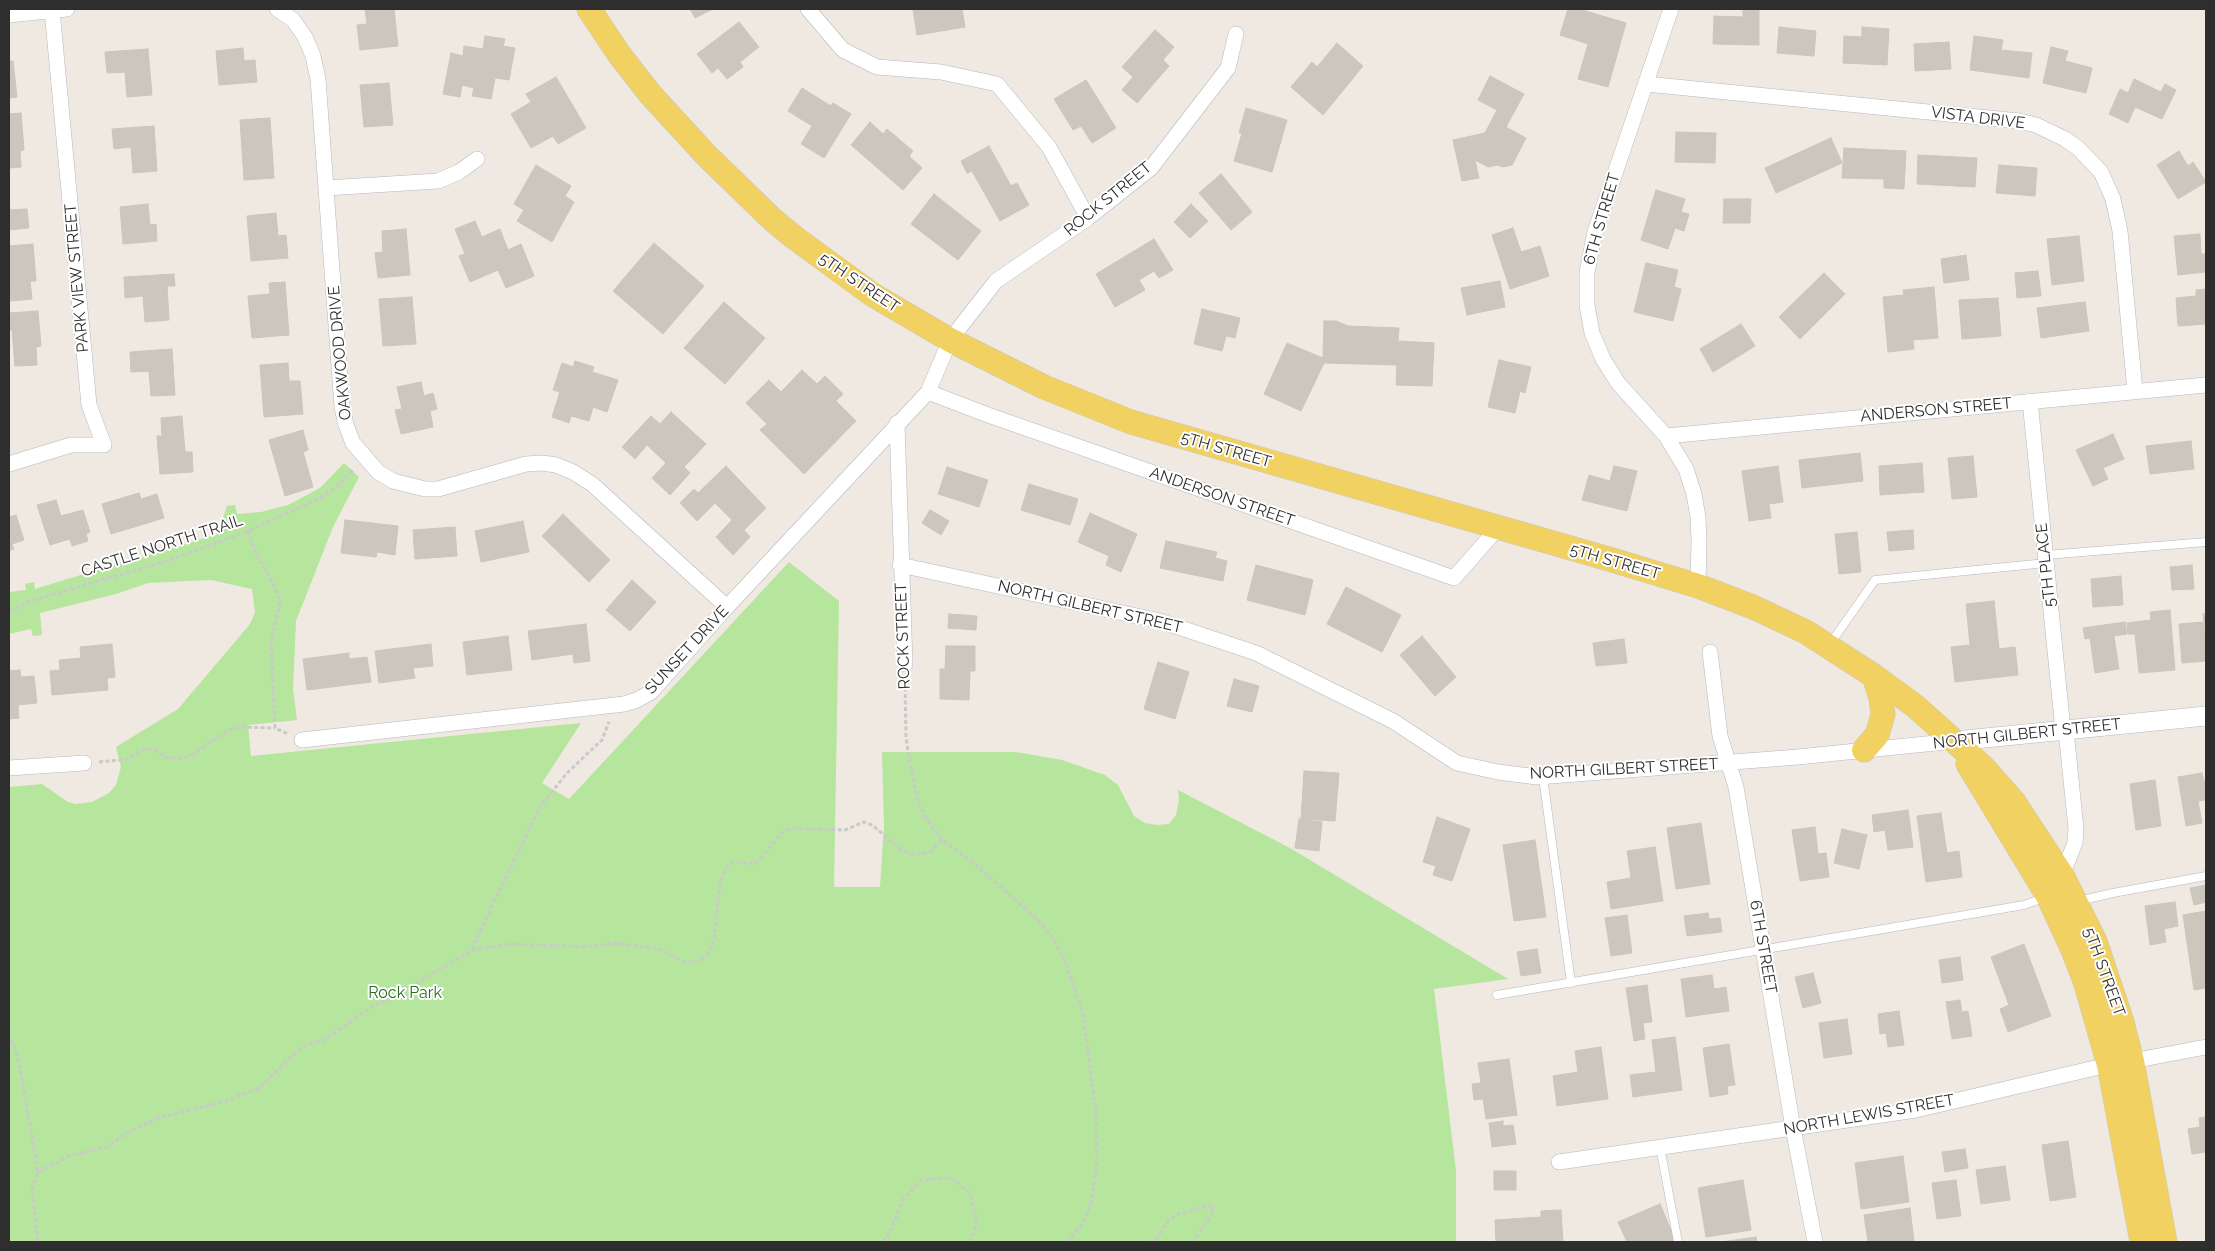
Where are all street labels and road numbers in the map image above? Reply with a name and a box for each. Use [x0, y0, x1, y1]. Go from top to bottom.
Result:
street label: VISTA DRIVE [1930, 103, 2026, 133]
street label: ROCK STREET [1060, 158, 1156, 240]
street label: 6TH STREET [1580, 171, 1624, 267]
street label: PARK VIEW STREET [61, 203, 93, 353]
street label: 5TH STREET [815, 249, 903, 317]
street label: OAKWOOD DRIVE [325, 285, 355, 421]
street label: ANDERSON STREET [1859, 394, 2013, 426]
street label: 5TH STREET [1179, 428, 1273, 472]
street label: ANDERSON STREET [1147, 463, 1297, 531]
street label: CASTLE NORTH TRAIL [79, 511, 245, 581]
street label: 5TH PLACE [2032, 522, 2060, 608]
street label: 5TH STREET [1568, 540, 1662, 584]
street label: NORTH GILBERT STREET [996, 576, 1184, 638]
street label: ROCK STREET [892, 582, 914, 690]
street label: SUNSET DRIVE [641, 602, 733, 698]
street label: NORTH GILBERT STREET [1932, 715, 2122, 753]
street label: NORTH GILBERT STREET [1529, 754, 1719, 784]
street label: 6TH STREET [1745, 899, 1781, 995]
street label: 5TH STREET [2079, 925, 2129, 1019]
street label: NORTH LEWIS STREET [1782, 1091, 1956, 1139]

